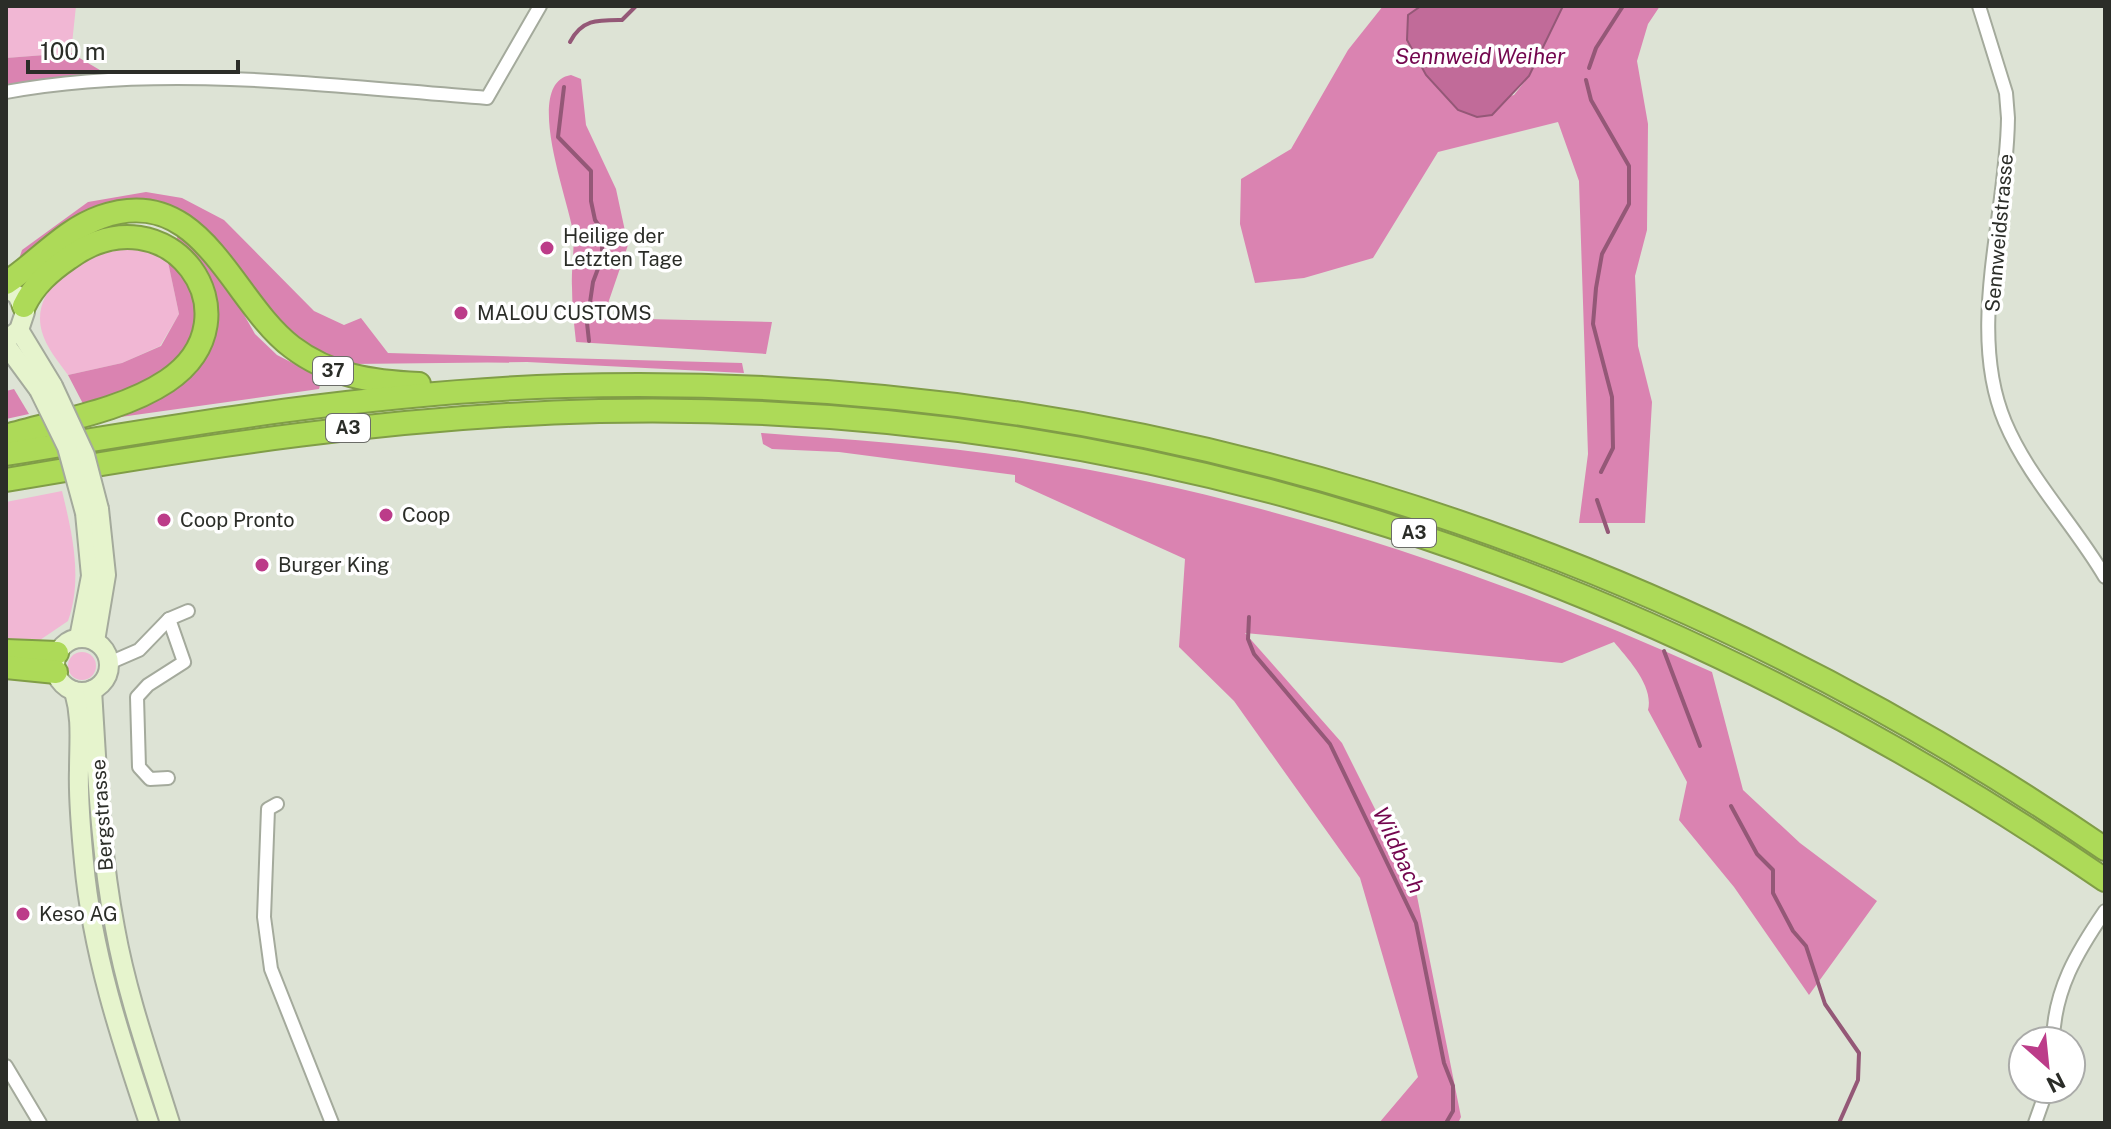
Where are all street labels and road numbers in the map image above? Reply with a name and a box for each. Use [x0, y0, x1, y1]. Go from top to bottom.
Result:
street label: Sennweidstrasse [1980, 153, 2018, 313]
road number: 37 [313, 357, 353, 385]
road number: A3 [326, 414, 370, 442]
road number: A3 [1392, 519, 1436, 547]
street label: Bergstrasse [86, 758, 118, 872]

